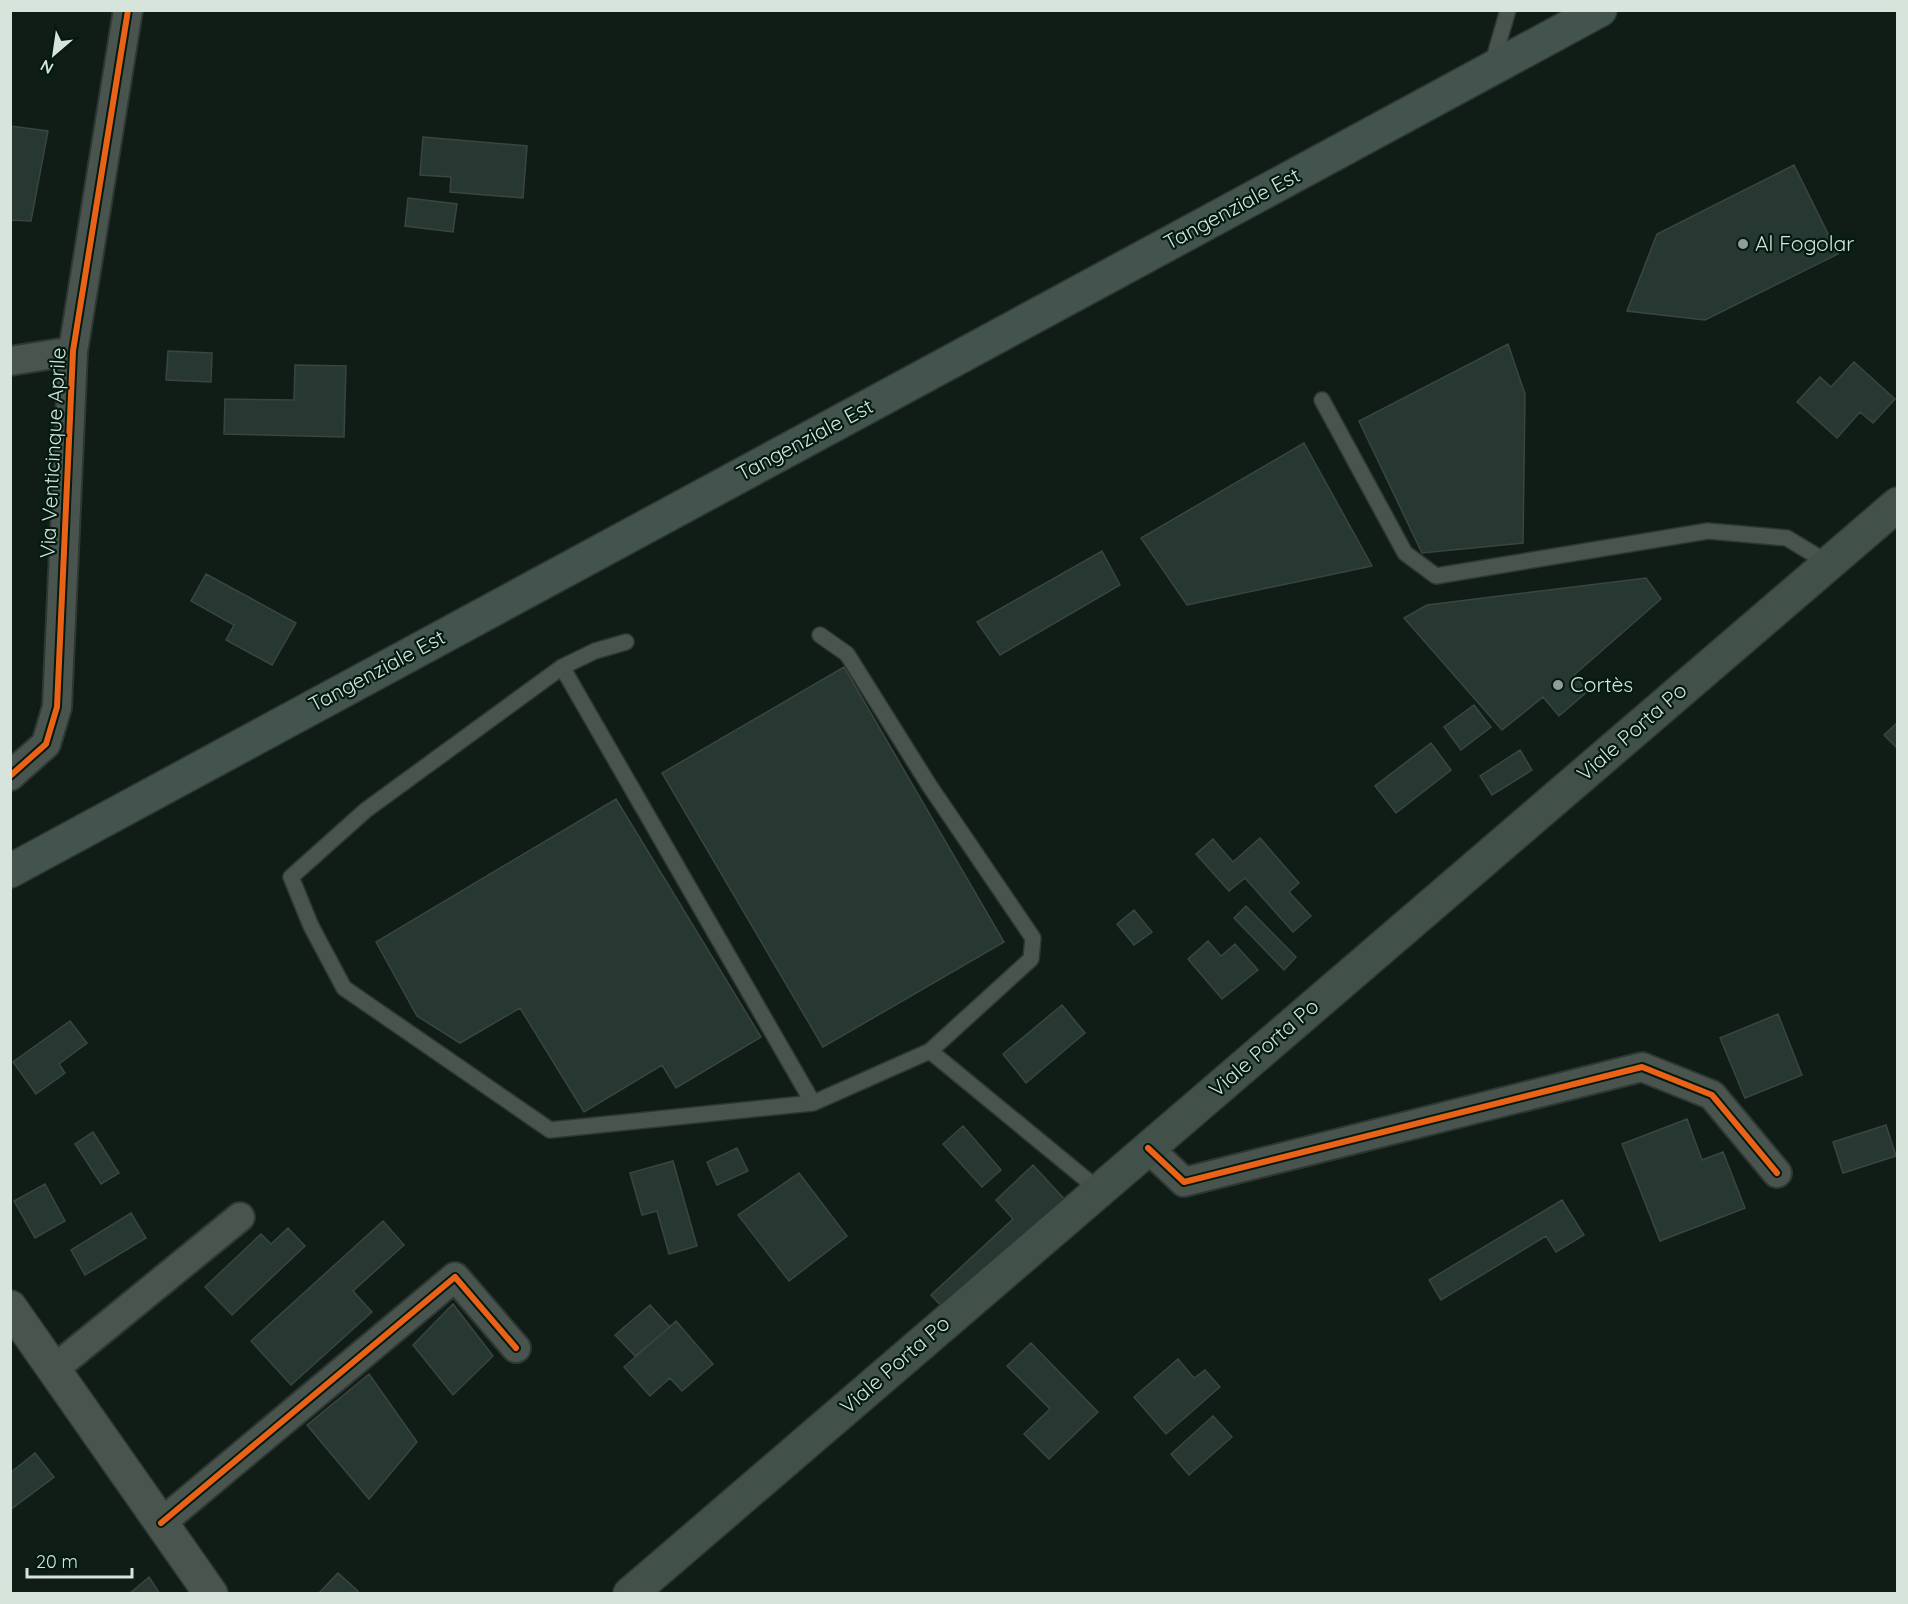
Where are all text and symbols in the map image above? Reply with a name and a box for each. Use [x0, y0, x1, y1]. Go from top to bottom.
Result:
north arrow [24, 24, 84, 84]
text: N [37, 56, 57, 79]
street label: Tangenziale Est [1159, 161, 1304, 255]
place label: Al Fogolar [1755, 230, 1854, 256]
marker: Al Fogolar [1736, 237, 1750, 251]
street label: Via Venticinque Aprile [33, 347, 71, 559]
street label: Tangenziale Est [732, 392, 877, 486]
street label: Tangenziale Est [304, 623, 449, 717]
place label: Cortès [1570, 671, 1633, 697]
street label: Viale Porta Po [1571, 676, 1692, 786]
marker: Cortès [1551, 678, 1565, 692]
street label: Viale Porta Po [1203, 992, 1324, 1102]
street label: Viale Porta Po [834, 1309, 955, 1419]
scale bar [27, 1541, 132, 1579]
text: 20 m [36, 1550, 78, 1573]

